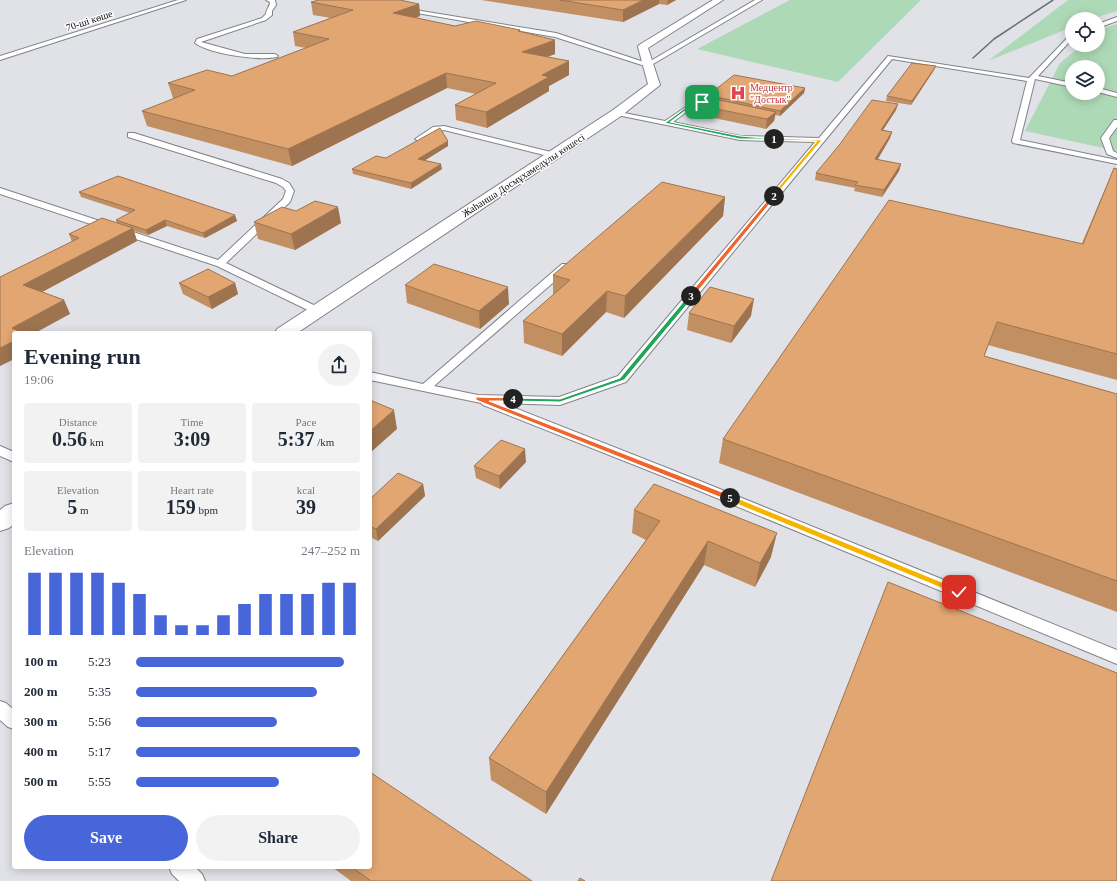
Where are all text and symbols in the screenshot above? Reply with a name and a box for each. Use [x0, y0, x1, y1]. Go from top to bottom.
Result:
street label: 70-ші көше [64, 8, 114, 33]
map controls [1065, 12, 1105, 100]
button: locate [1065, 12, 1105, 52]
button: layers [1065, 60, 1105, 100]
place label: Медцентр "Достык" [750, 82, 793, 105]
hospital icon: Медцентр "Достык" [729, 84, 747, 102]
pin [685, 85, 719, 119]
icon: arrive [691, 91, 713, 113]
pin: 1 [764, 129, 784, 149]
street label: Жаһанша Досмұхамедұлы көшесі [460, 131, 587, 219]
text: 1 [771, 133, 777, 145]
pin: 2 [764, 186, 784, 206]
text: 2 [771, 190, 777, 202]
pin: 3 [681, 286, 701, 306]
text: 3 [688, 290, 694, 302]
text: Evening run [24, 344, 141, 369]
button: share [318, 344, 360, 386]
text: 19:06 [24, 372, 54, 387]
pin: 4 [503, 389, 523, 409]
text: 4 [510, 393, 516, 405]
text: Distance [59, 416, 97, 428]
text: Time [181, 416, 203, 428]
text: Pace [296, 416, 316, 428]
text: 0.56 [52, 428, 87, 450]
text: 3:09 [174, 428, 210, 450]
text: 5:37 [278, 428, 314, 450]
text: km [87, 436, 104, 448]
text: /km [314, 436, 334, 448]
text: Elevation [57, 484, 99, 496]
text: Heart rate [170, 484, 214, 496]
text: kcal [297, 484, 315, 496]
pin: 5 [720, 488, 740, 508]
text: 5 [727, 492, 733, 504]
text: 5 [67, 496, 77, 518]
text: 159 [166, 496, 196, 518]
text: 39 [296, 496, 316, 518]
text: m [77, 504, 89, 516]
text: bpm [196, 504, 218, 516]
text: Elevation [24, 543, 74, 558]
text: 247–252 m [301, 543, 360, 558]
pin [942, 575, 976, 609]
icon: check [948, 581, 970, 603]
text: 100 m [24, 654, 58, 669]
text: 5:23 [88, 654, 111, 669]
text: 200 m [24, 684, 58, 699]
text: 5:35 [88, 684, 111, 699]
text: 300 m [24, 714, 58, 729]
text: 5:56 [88, 714, 111, 729]
text: 400 m [24, 744, 58, 759]
text: 5:17 [88, 744, 111, 759]
text: 500 m [24, 774, 58, 789]
text: 5:55 [88, 774, 111, 789]
button: Save [24, 815, 188, 861]
button: Share [196, 815, 360, 861]

